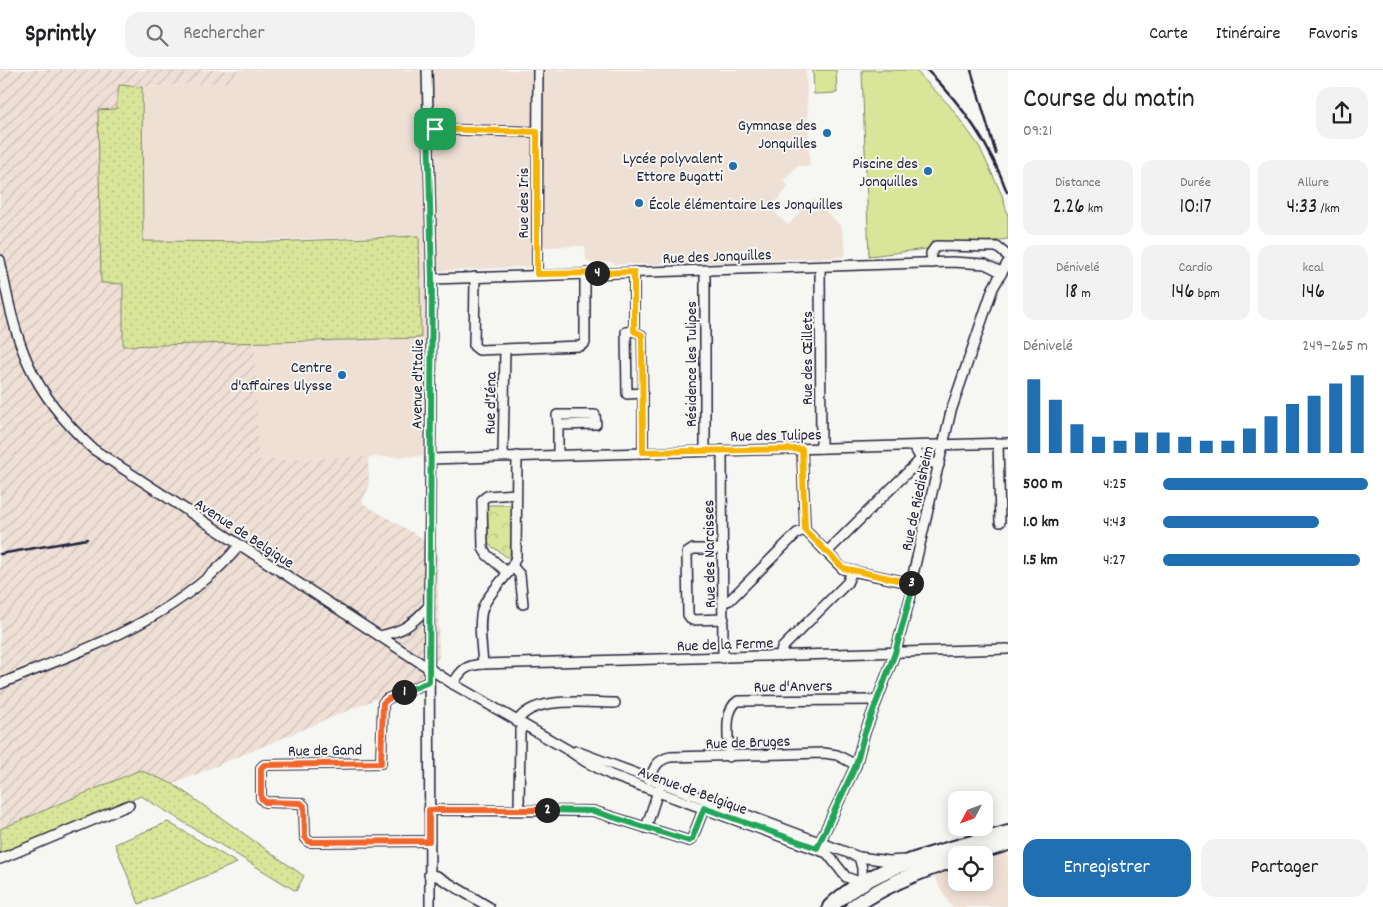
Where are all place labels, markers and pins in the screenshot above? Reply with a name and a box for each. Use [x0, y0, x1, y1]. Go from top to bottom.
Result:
pin [414, 108, 456, 150]
place label: Gymnase des Jonquilles [738, 115, 817, 156]
marker: Gymnase des Jonquilles [821, 127, 833, 139]
place label: Lycée polyvalent Ettore Bugatti [623, 148, 723, 189]
place label: Piscine des Jonquilles [852, 153, 918, 194]
marker: Lycée polyvalent Ettore Bugatti [727, 160, 739, 172]
marker: Piscine des Jonquilles [922, 165, 934, 177]
place label: École élémentaire Les Jonquilles [649, 194, 843, 217]
marker: École élémentaire Les Jonquilles [633, 197, 645, 209]
pin: 4 [584, 260, 610, 286]
place label: Centre d'affaires Ulysse [231, 357, 332, 398]
marker: Centre d'affaires Ulysse [336, 369, 348, 381]
pin: 3 [898, 570, 924, 596]
pin: 1 [392, 680, 416, 704]
pin: 2 [534, 798, 560, 822]

